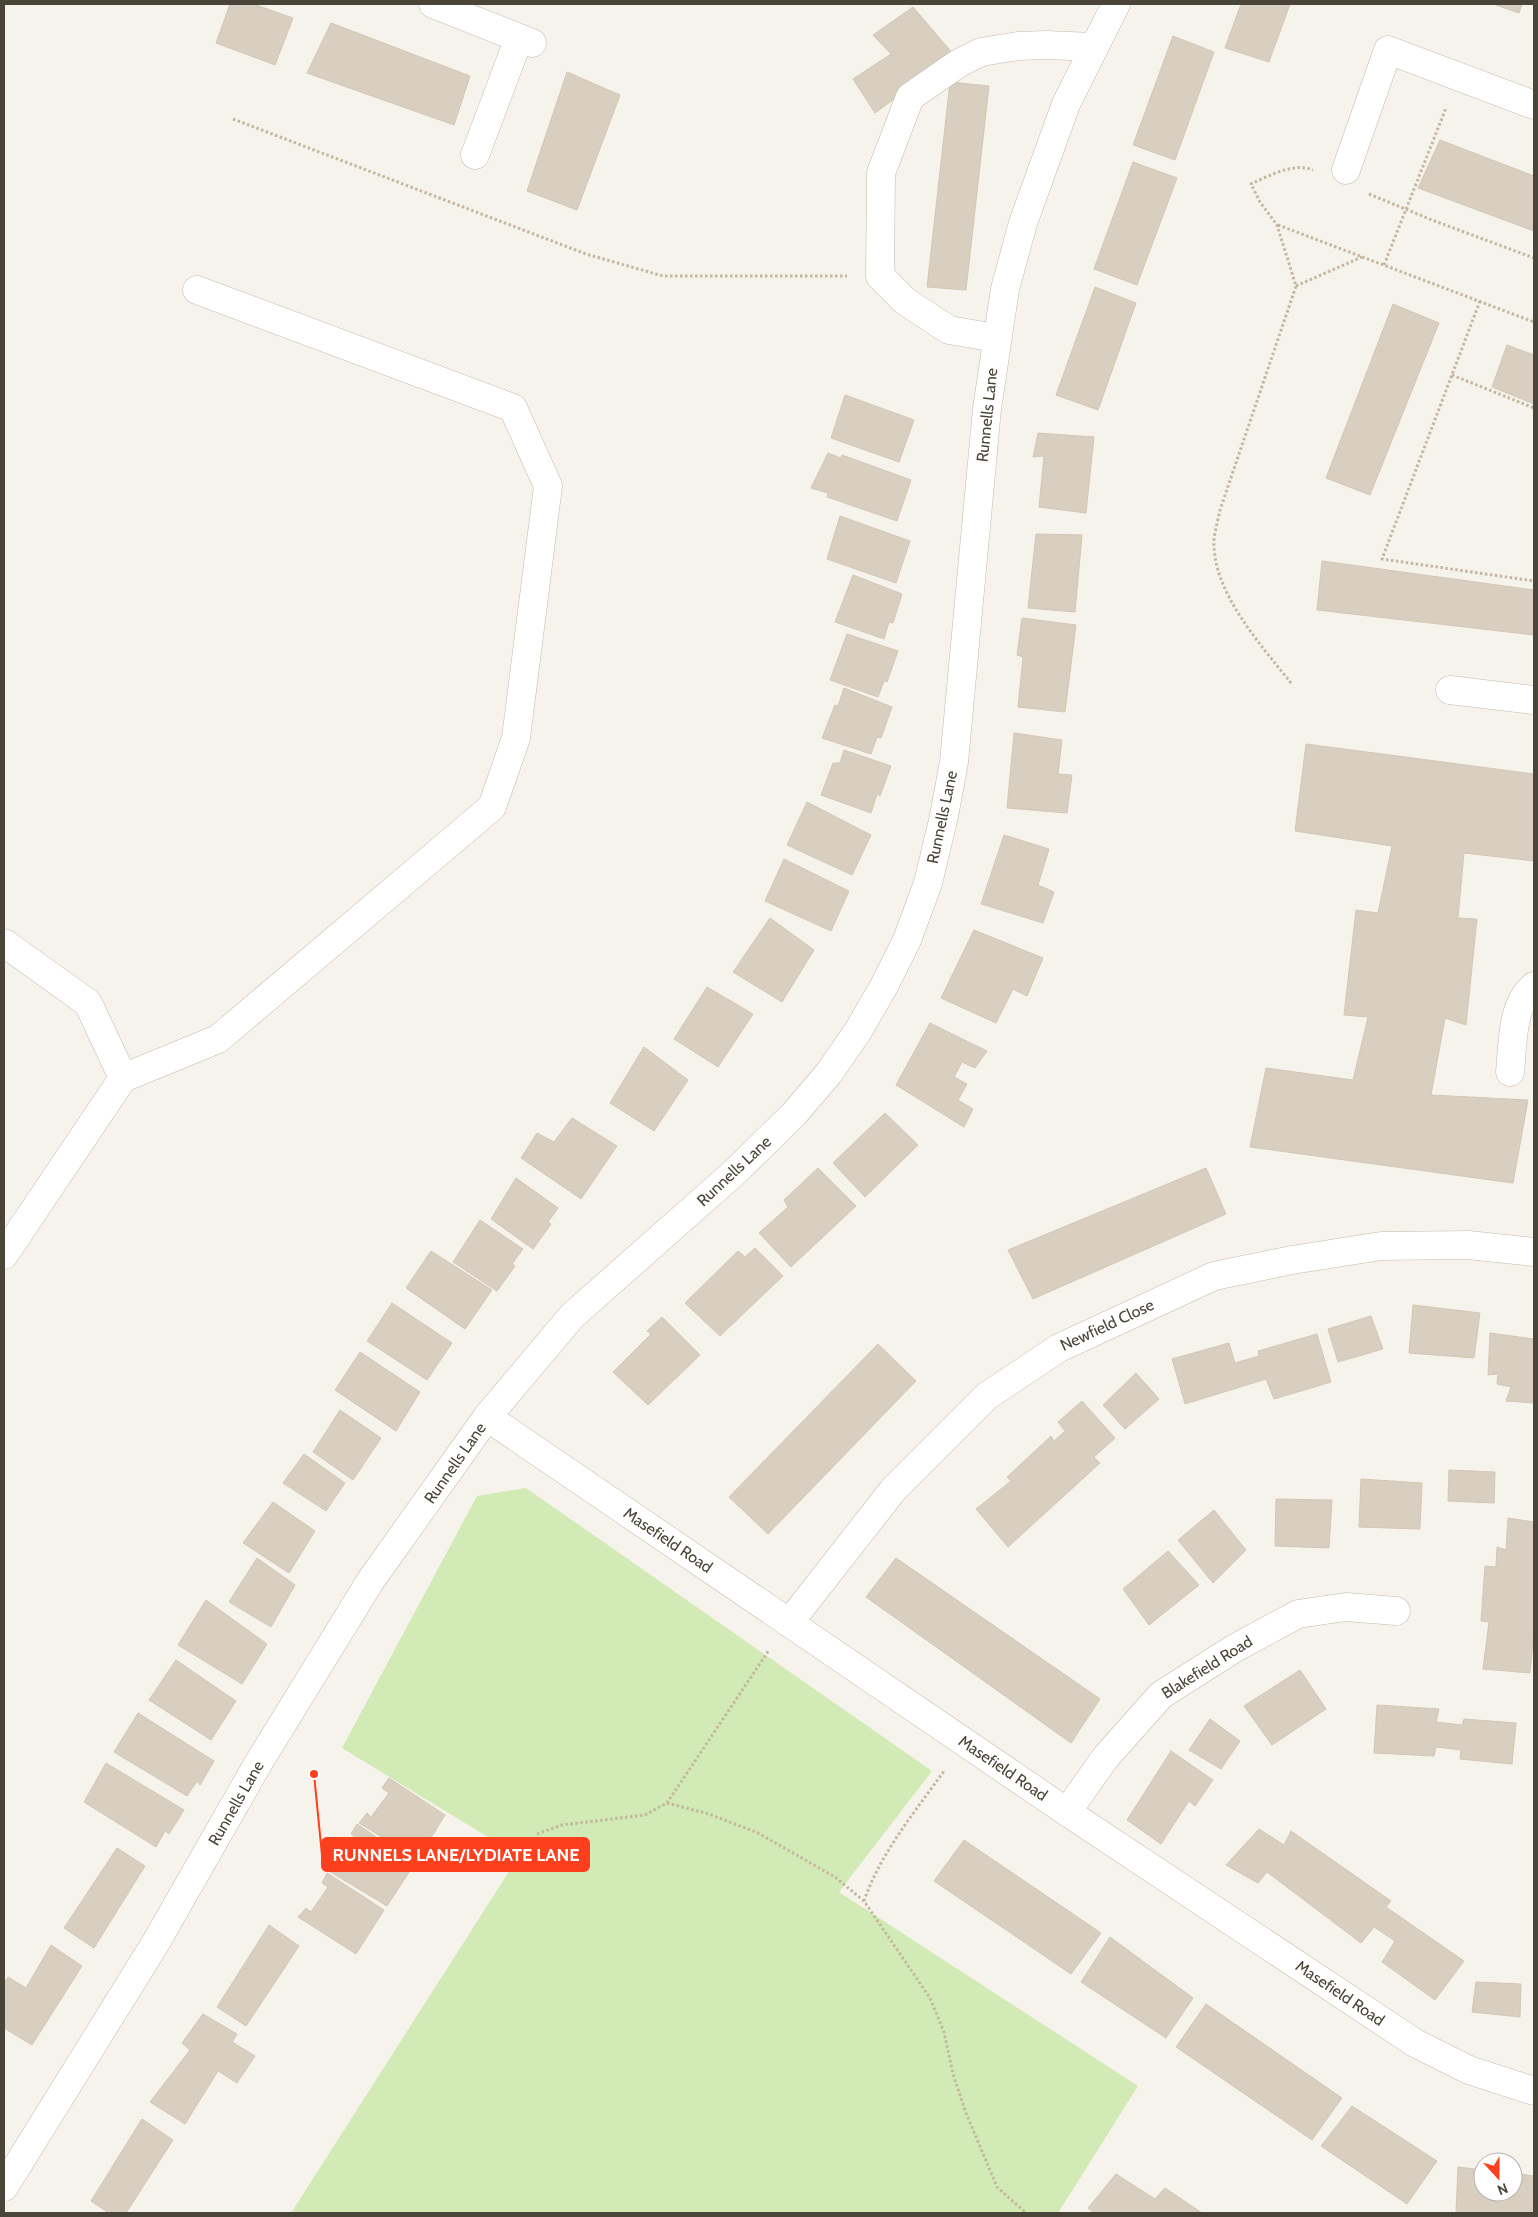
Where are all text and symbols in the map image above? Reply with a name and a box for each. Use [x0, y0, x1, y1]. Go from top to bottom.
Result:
street label: Runnells Lane [973, 367, 1001, 463]
street label: Runnells Lane [923, 769, 961, 865]
street label: Runnells Lane [693, 1132, 775, 1210]
street label: Newfield Close [1057, 1295, 1157, 1355]
street label: Runnells Lane [420, 1419, 490, 1507]
street label: Masefield Road [620, 1503, 716, 1577]
street label: Blakefield Road [1158, 1631, 1256, 1703]
street label: Masefield Road [955, 1731, 1051, 1805]
street label: Runnells Lane [204, 1757, 268, 1849]
callout: RUNNELS LANE/LYDIATE LANE [322, 1838, 589, 1871]
text: RUNNELS LANE/LYDIATE LANE [333, 1844, 579, 1866]
street label: Masefield Road [1292, 1956, 1388, 2030]
north arrow [1473, 2152, 1523, 2202]
text: N [1495, 2179, 1511, 2199]

